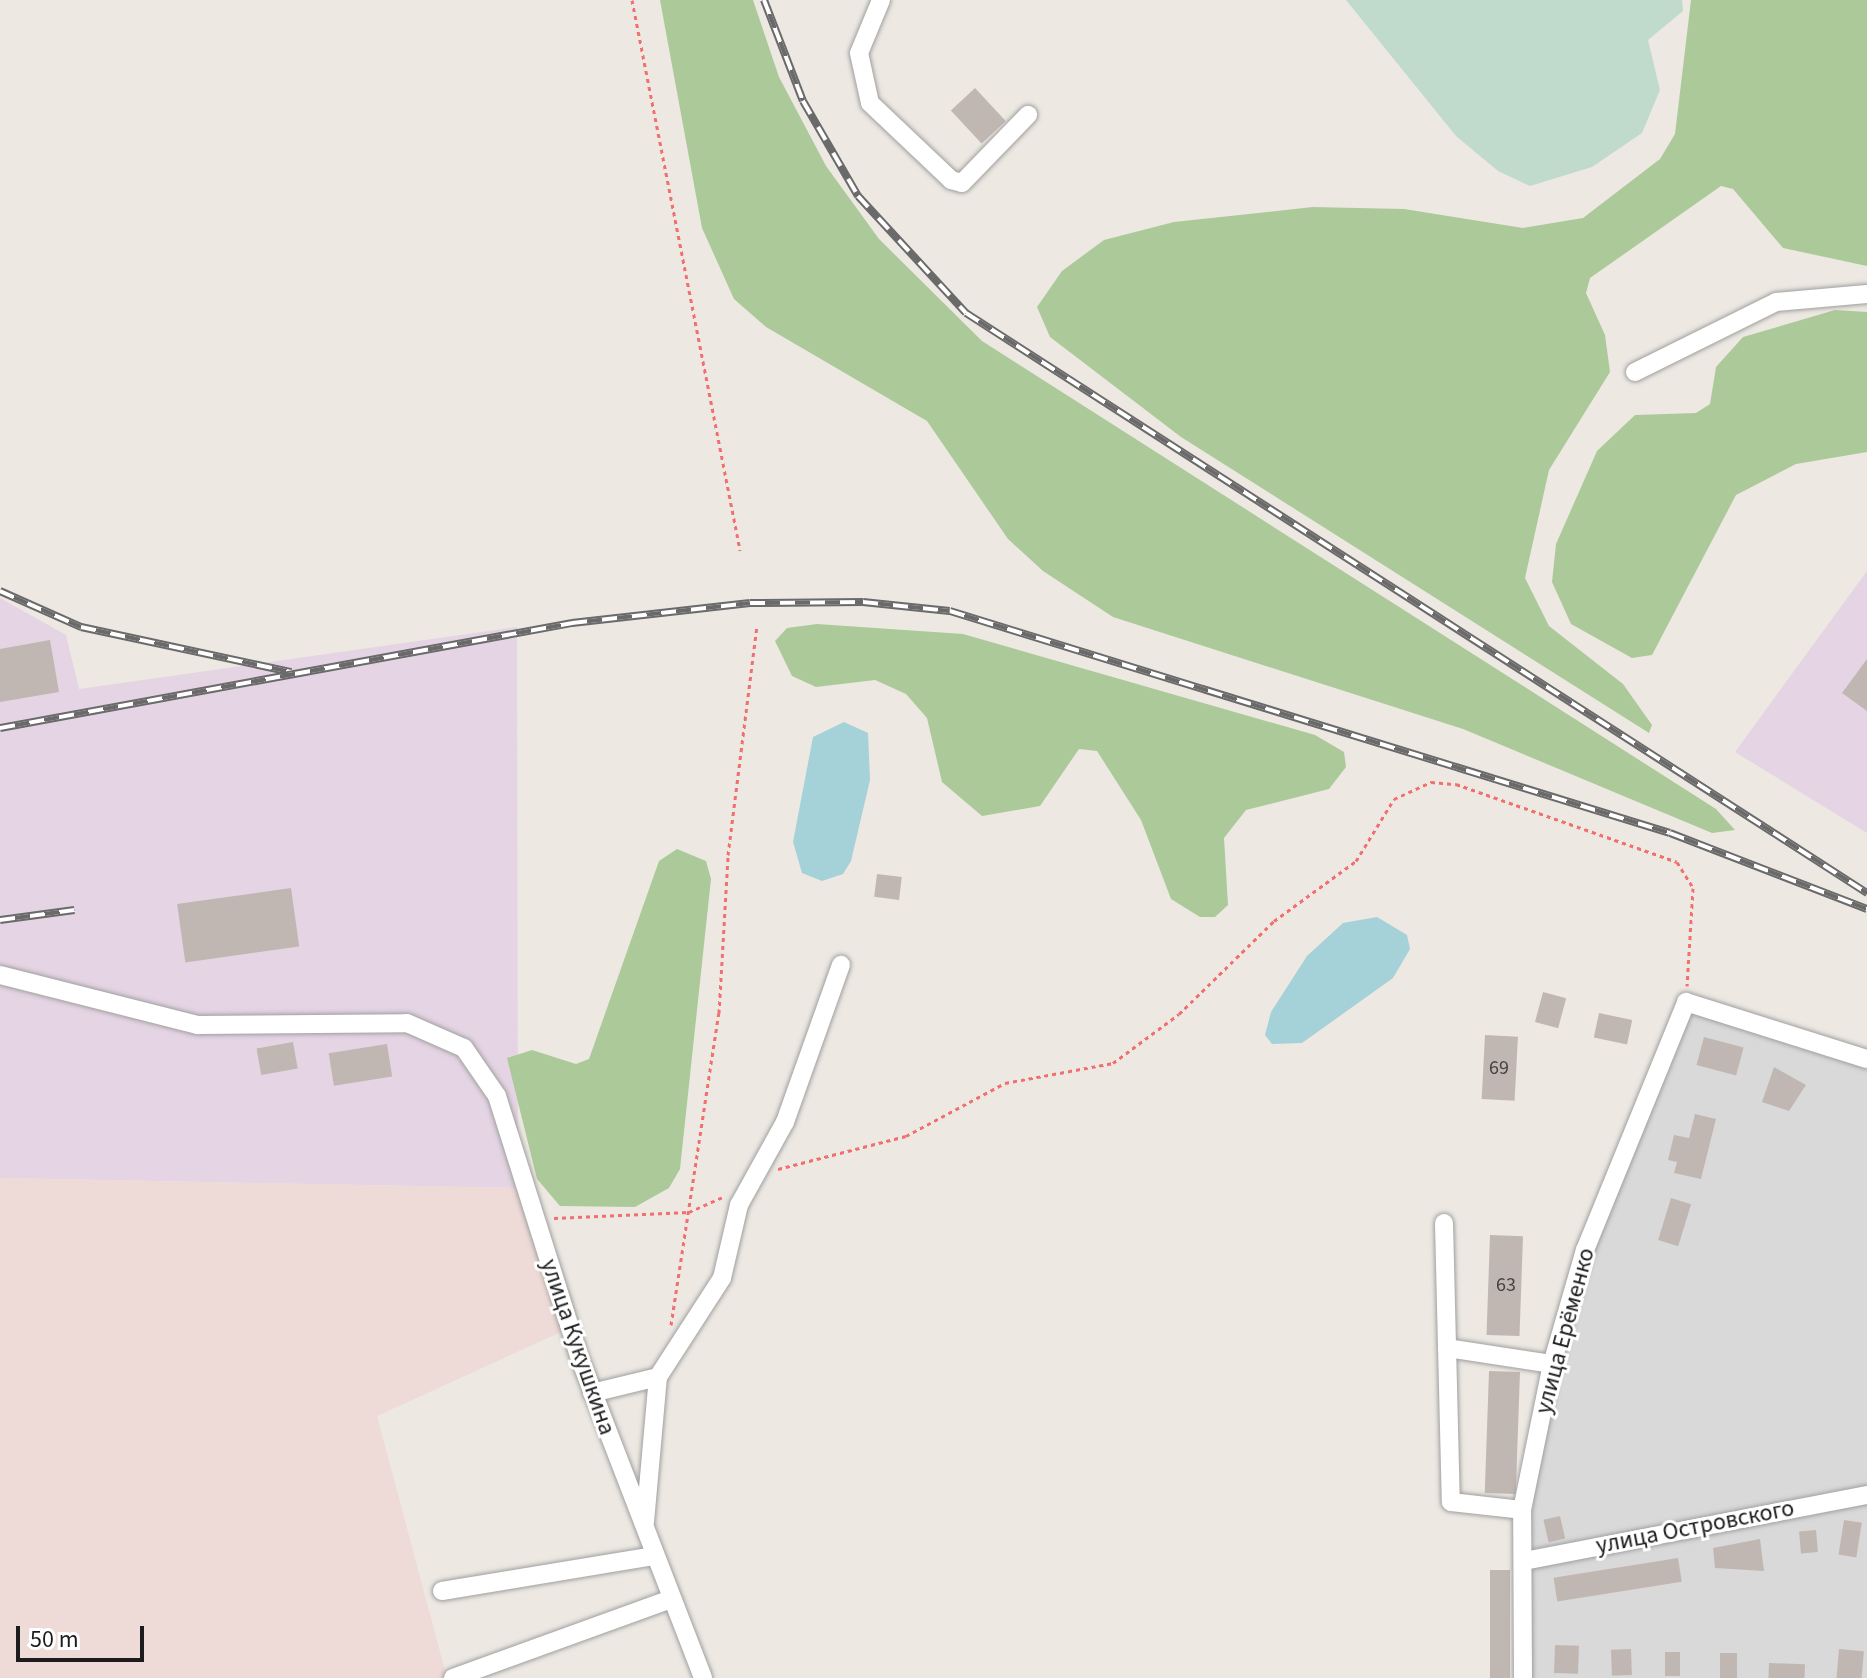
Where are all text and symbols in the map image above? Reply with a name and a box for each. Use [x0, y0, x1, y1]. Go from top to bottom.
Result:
house number: 69 [1489, 1056, 1509, 1080]
street label: улица Ерёменко [1529, 1245, 1601, 1417]
street label: улица Кукушкина [534, 1255, 622, 1439]
house number: 63 [1496, 1273, 1516, 1297]
street label: улица Островского [1594, 1494, 1796, 1560]
scale bar [20, 1610, 148, 1660]
text: 50 m [30, 1622, 79, 1657]

